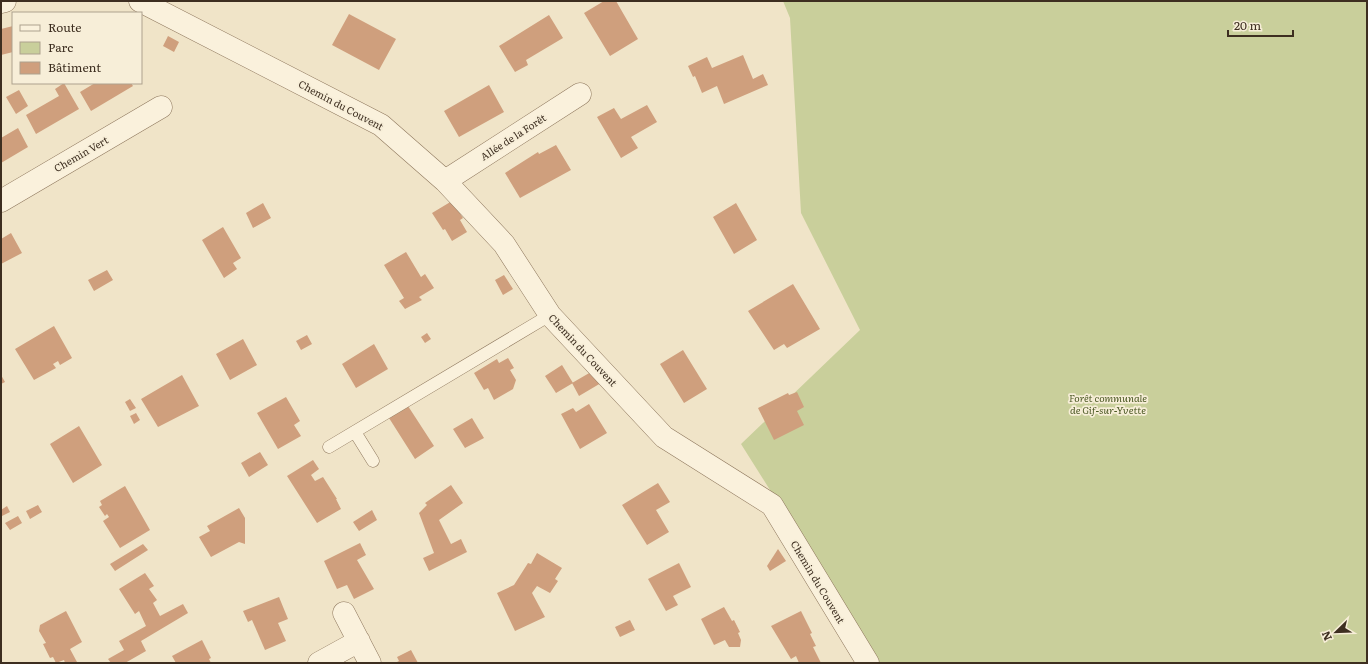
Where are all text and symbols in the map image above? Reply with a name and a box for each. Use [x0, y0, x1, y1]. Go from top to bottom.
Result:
legend [12, 12, 142, 84]
scale bar [1228, 12, 1293, 38]
text: 20 m [1234, 16, 1261, 34]
text: Route [48, 18, 82, 36]
text: Parc [48, 38, 73, 56]
text: Bâtiment [48, 58, 101, 76]
street label: Chemin du Couvent [296, 76, 386, 133]
street label: Allée de la Forêt [477, 110, 548, 163]
street label: Chemin Vert [51, 132, 111, 175]
street label: Chemin du Couvent [546, 310, 621, 389]
park label: Forêt communale de Gif-sur-Yvette [1069, 390, 1147, 417]
street label: Chemin du Couvent [788, 537, 849, 626]
north arrow [1316, 612, 1356, 652]
text: N [1317, 629, 1335, 644]

